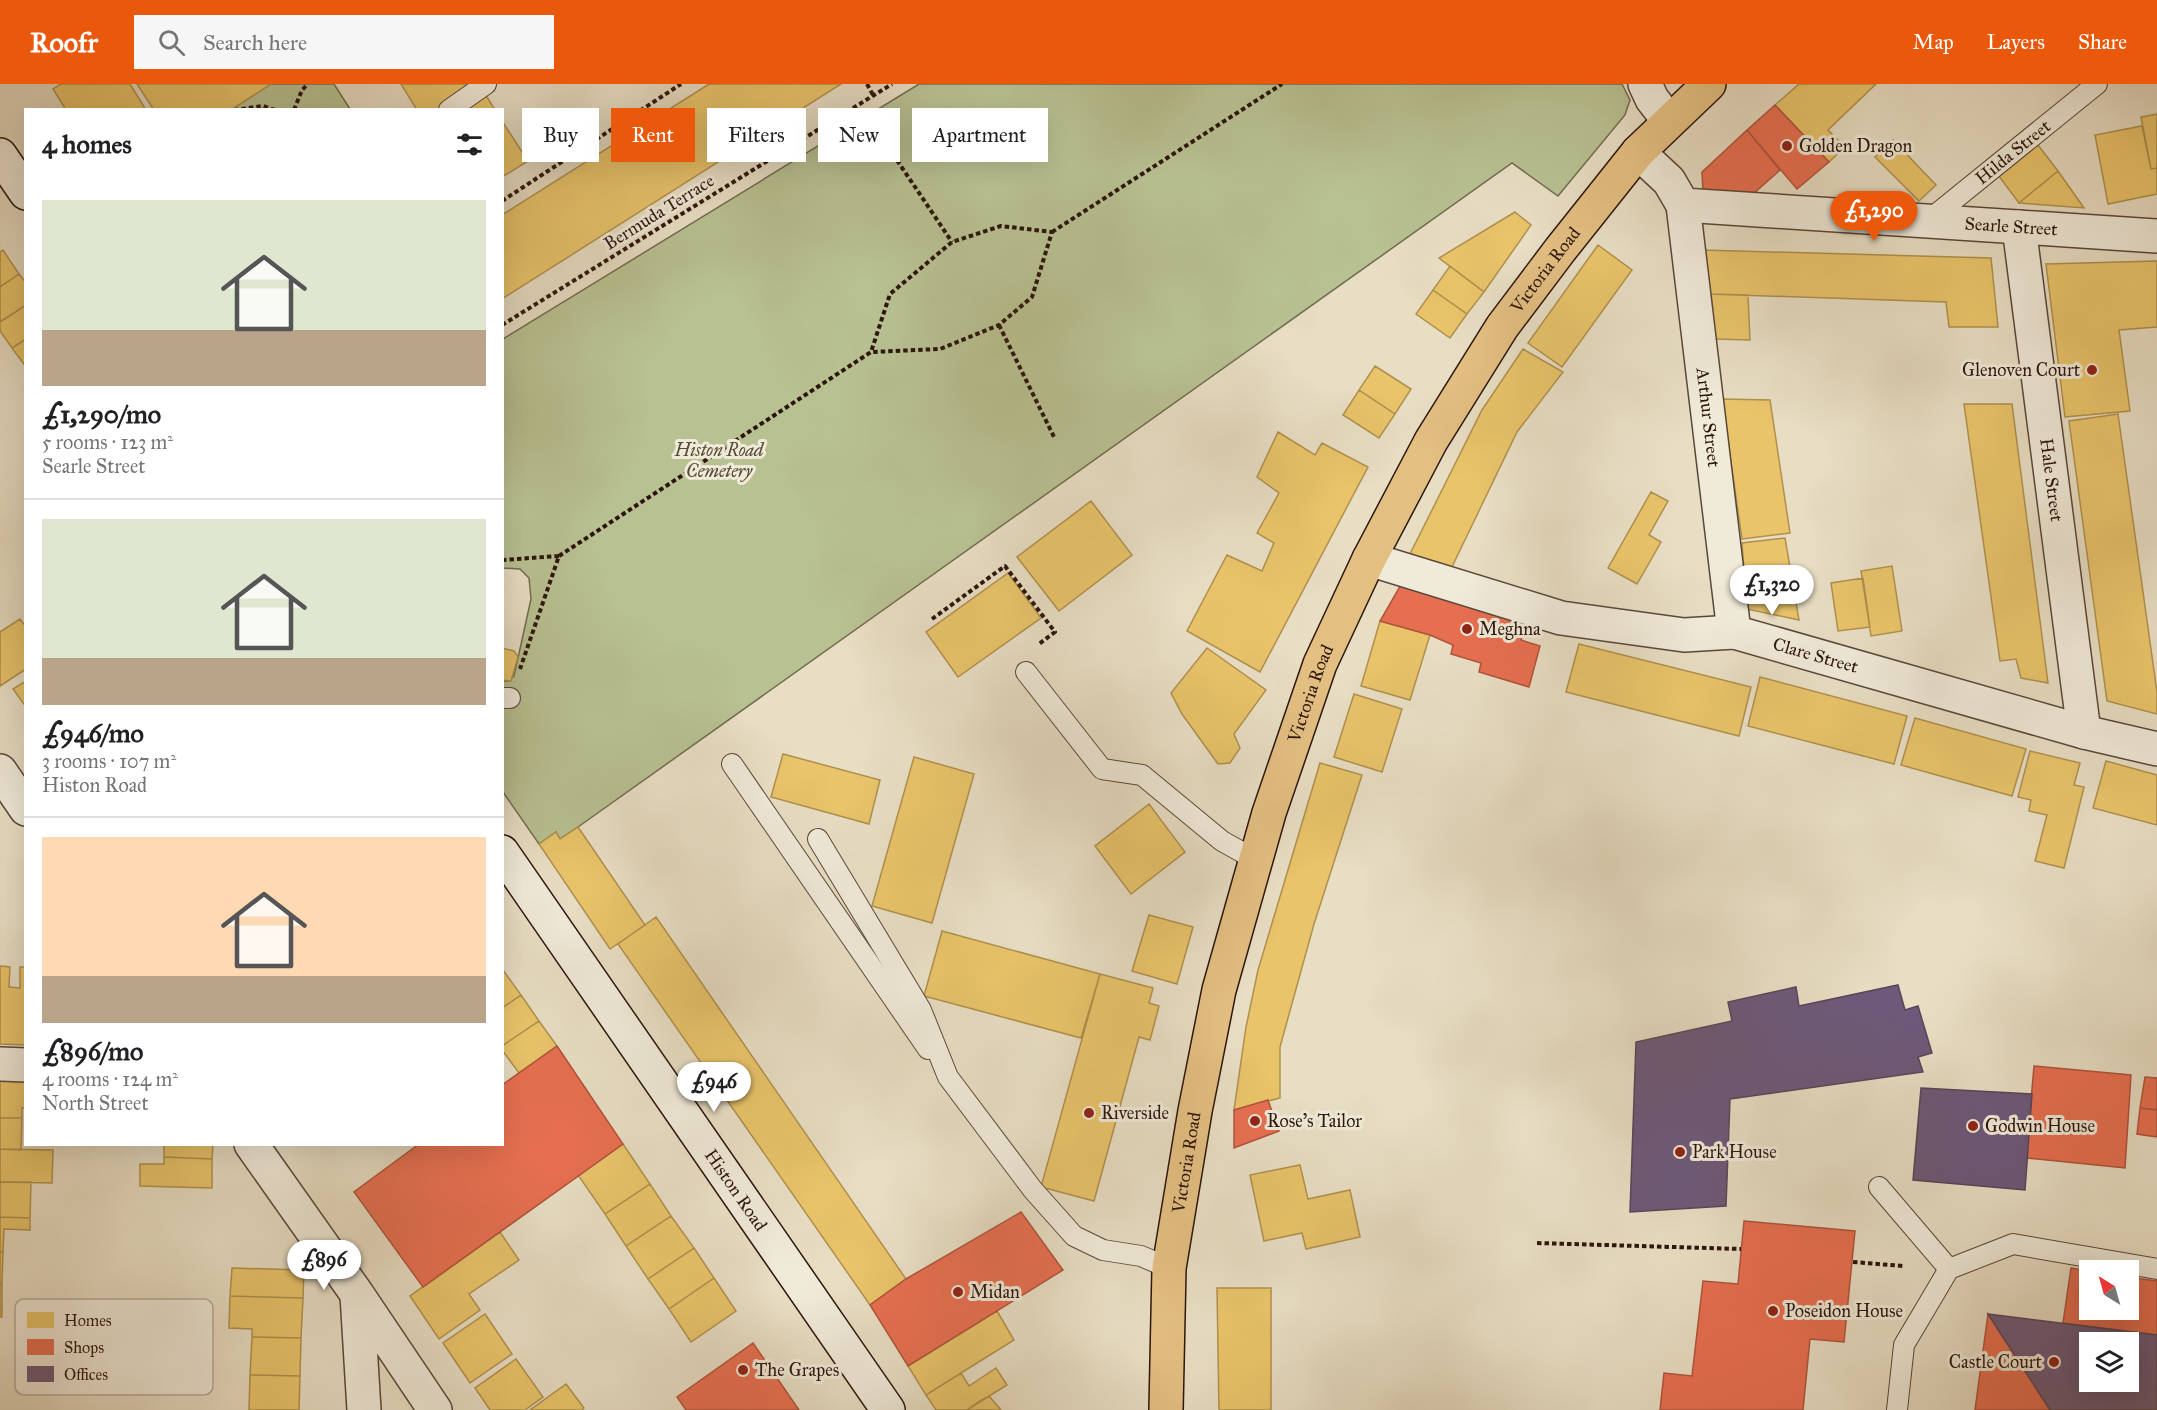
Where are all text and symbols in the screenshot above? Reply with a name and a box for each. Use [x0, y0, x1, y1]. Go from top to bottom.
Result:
search box [134, 15, 554, 69]
text: Roofr [30, 25, 98, 60]
icon: search [155, 26, 188, 59]
text: Search here [203, 29, 307, 56]
text: Map [1913, 29, 1954, 55]
text: Layers [1987, 29, 2045, 55]
text: Share [2078, 29, 2127, 55]
chip: Buy [522, 108, 599, 162]
chip: Rent [611, 108, 695, 162]
chip: Filters [707, 108, 806, 162]
chip: New [818, 108, 900, 162]
chip: Apartment [912, 108, 1048, 162]
street label: Hilda Street [1971, 115, 2056, 189]
text: 4 homes [42, 128, 132, 160]
icon: filters [453, 128, 486, 161]
place label: Golden Dragon [1799, 135, 1912, 158]
marker: Golden Dragon [1780, 139, 1794, 153]
street label: Bermuda Terrace [600, 169, 718, 255]
pin: £1,290 [1825, 191, 1923, 242]
text: £1,290 [1844, 198, 1904, 222]
street label: Searle Street [1964, 212, 2059, 241]
street label: Victoria Road [1505, 223, 1585, 318]
icon: home [210, 239, 318, 347]
place label: Glenoven Court [1962, 359, 2081, 381]
marker: Glenoven Court [2085, 363, 2099, 377]
street label: Arthur Street [1691, 365, 1725, 469]
text: £1,290/mo [42, 398, 161, 430]
text: 5 rooms · 123 m² [42, 430, 173, 454]
street label: Hale Street [2035, 437, 2068, 524]
park label: Histon Road Cemetery [673, 439, 765, 482]
text: Searle Street [42, 454, 145, 478]
icon: home [210, 558, 318, 666]
pin: £1,320 [1723, 565, 1821, 616]
text: £1,320 [1744, 572, 1800, 596]
place label: Meghna [1479, 618, 1541, 641]
marker: Meghna [1460, 622, 1474, 636]
street label: Clare Street [1771, 633, 1861, 678]
street label: Victoria Road [1283, 641, 1338, 746]
text: £946/mo [42, 717, 144, 749]
text: 3 rooms · 107 m² [42, 749, 176, 773]
text: Histon Road [42, 773, 147, 797]
icon: home [210, 876, 318, 984]
text: £896/mo [42, 1035, 143, 1067]
pin: £946 [678, 1062, 750, 1113]
text: 4 rooms · 124 m² [42, 1067, 178, 1091]
text: £946 [691, 1069, 737, 1093]
text: North Street [42, 1091, 148, 1115]
place label: Riverside [1101, 1102, 1169, 1124]
marker: Riverside [1082, 1106, 1096, 1120]
street label: Victoria Road [1167, 1110, 1206, 1216]
place label: Rose's Tailor [1267, 1110, 1362, 1132]
marker: Rose's Tailor [1248, 1114, 1262, 1128]
place label: Godwin House [1985, 1115, 2095, 1137]
marker: Godwin House [1966, 1119, 1980, 1133]
place label: Park House [1692, 1141, 1777, 1163]
street label: Histon Road [700, 1145, 772, 1235]
marker: Park House [1673, 1145, 1687, 1159]
pin: £896 [288, 1240, 360, 1291]
text: £896 [301, 1247, 347, 1271]
north arrow [2079, 1260, 2139, 1320]
map controls [2079, 1260, 2139, 1392]
place label: Midan [970, 1281, 1020, 1303]
marker: Midan [951, 1285, 965, 1299]
legend [15, 1299, 213, 1395]
place label: Poseidon House [1785, 1300, 1903, 1322]
marker: Poseidon House [1766, 1304, 1780, 1318]
text: Homes [64, 1311, 112, 1330]
button: layers [2079, 1332, 2139, 1392]
text: Shops [64, 1338, 104, 1357]
place label: Castle Court [1949, 1351, 2043, 1373]
marker: Castle Court [2047, 1355, 2061, 1369]
place label: The Grapes [755, 1359, 839, 1381]
marker: The Grapes [736, 1363, 750, 1377]
text: Offices [64, 1365, 108, 1384]

